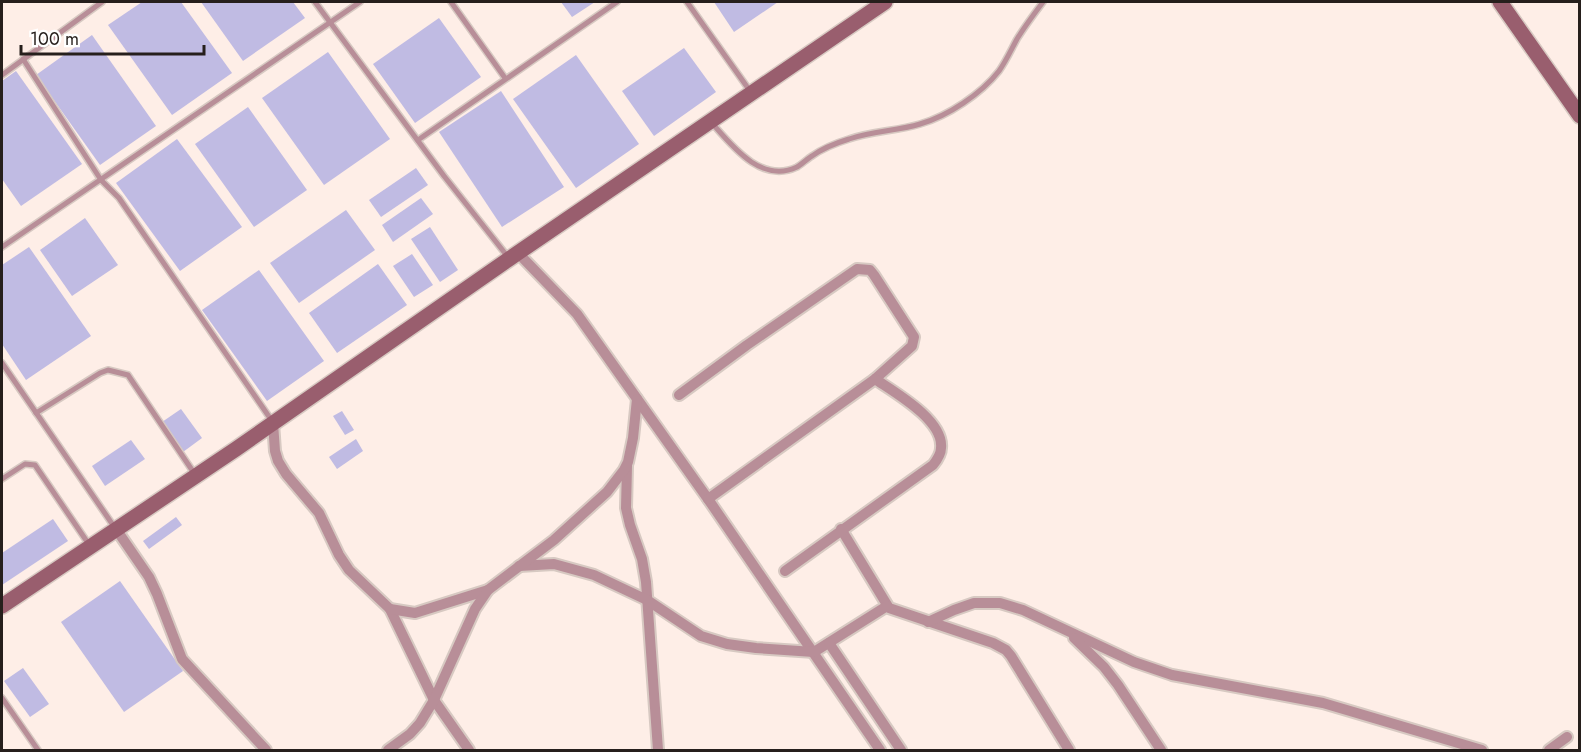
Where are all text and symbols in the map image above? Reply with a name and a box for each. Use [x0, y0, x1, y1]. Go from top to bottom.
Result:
scale bar [21, 18, 204, 56]
text: 100 m [30, 26, 79, 52]

